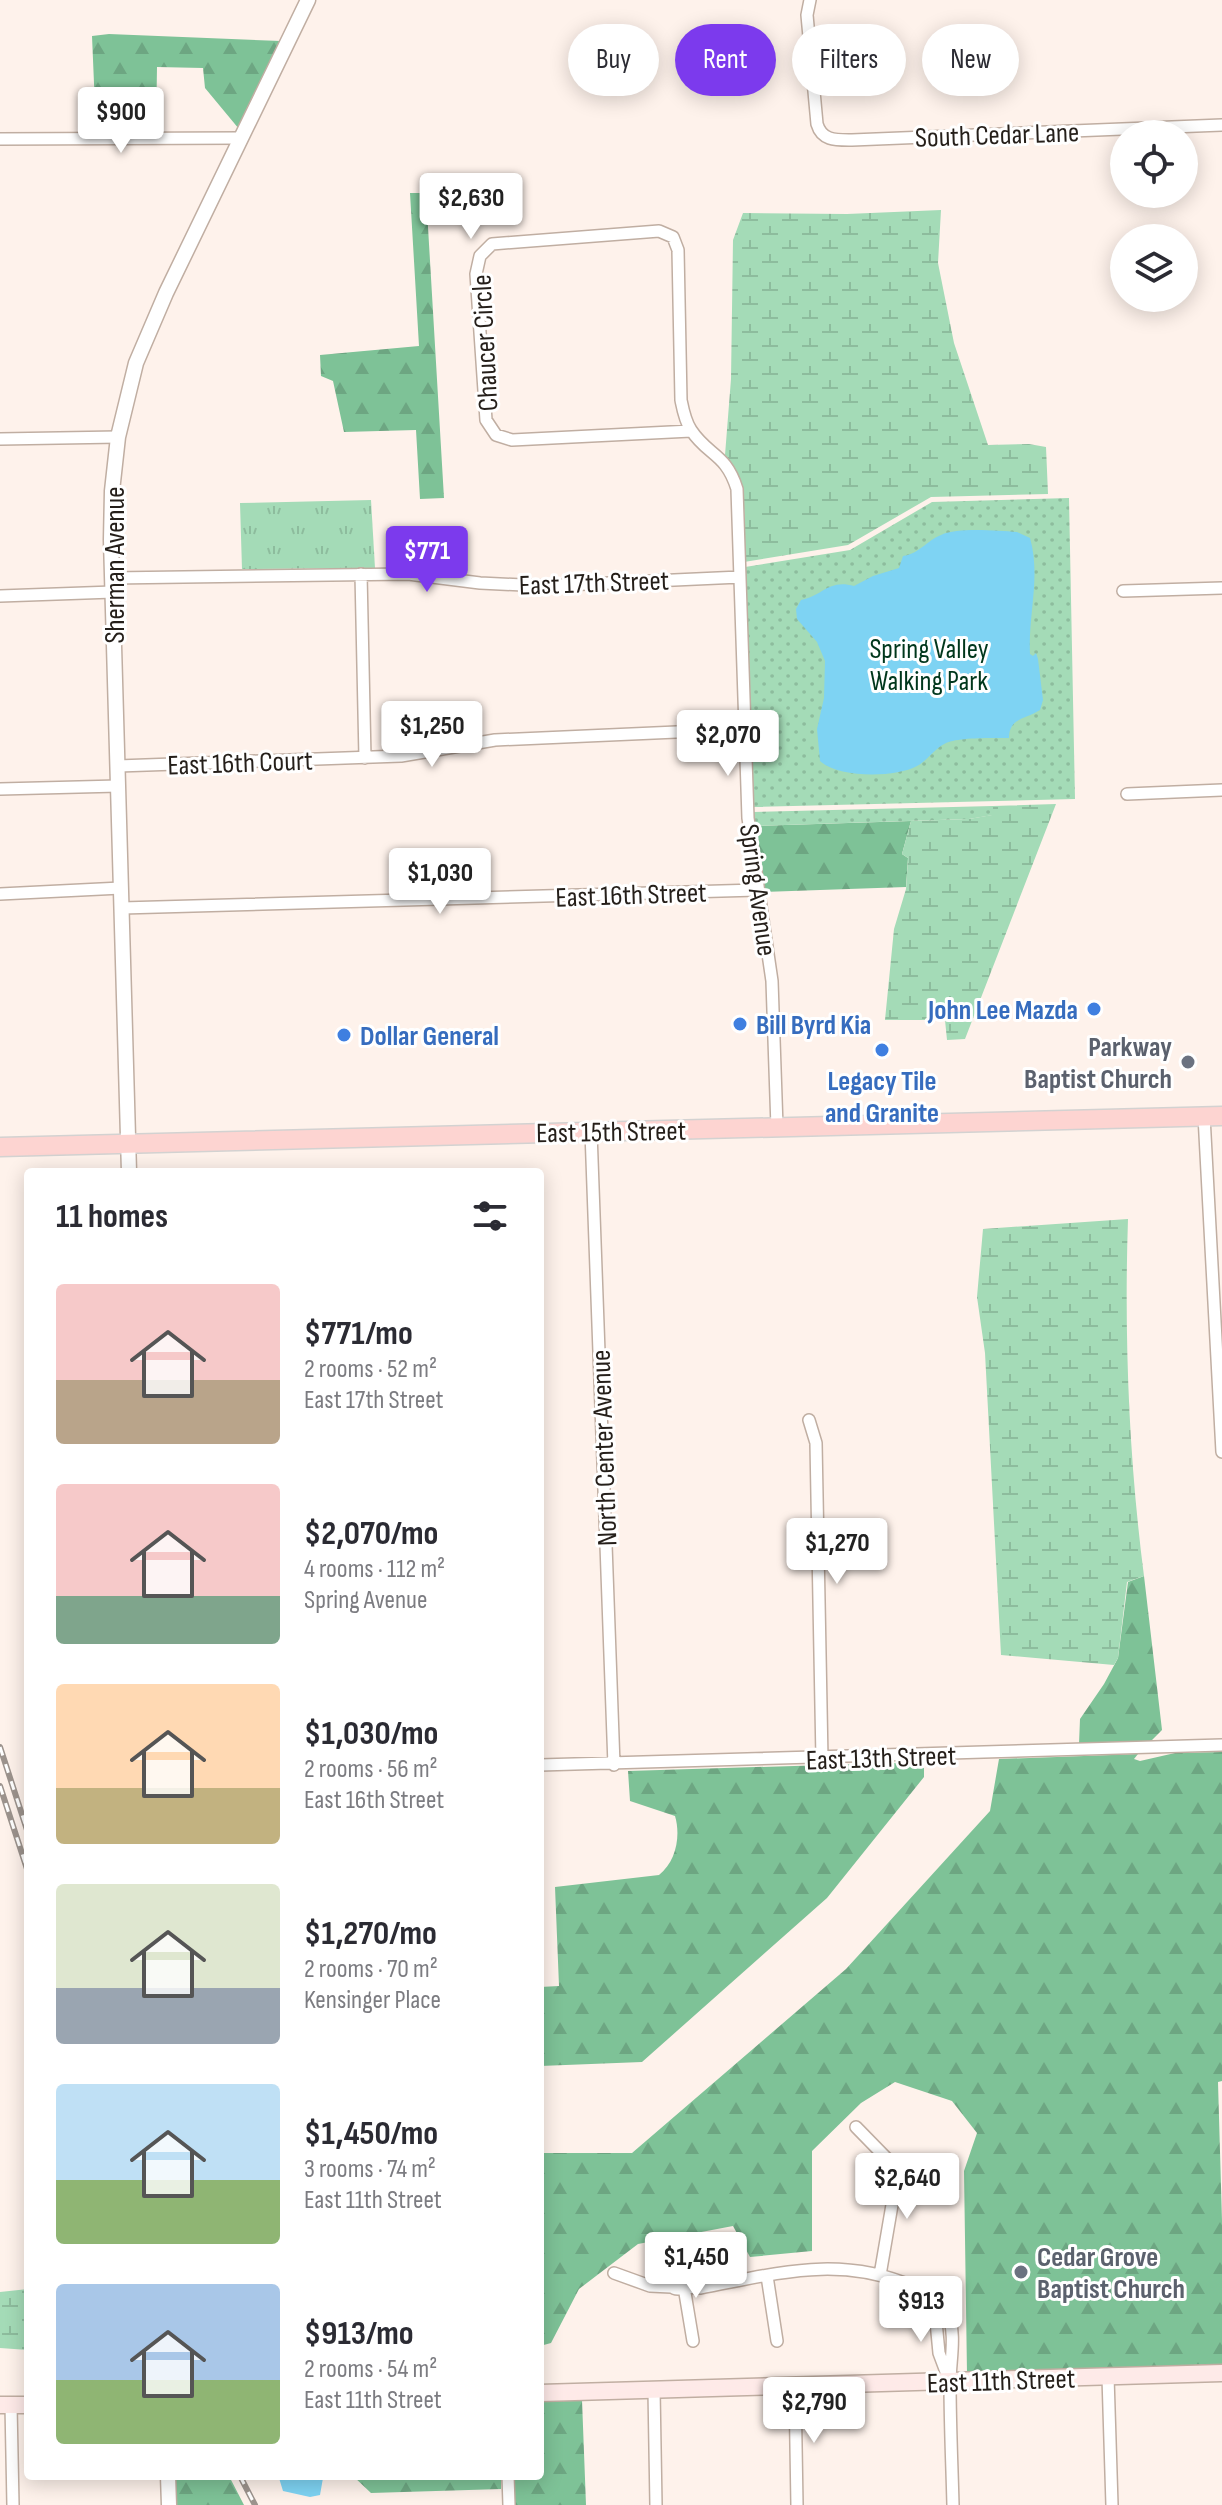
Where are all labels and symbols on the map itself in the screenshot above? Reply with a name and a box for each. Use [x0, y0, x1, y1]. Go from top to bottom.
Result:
pin: $900 [74, 87, 168, 155]
street label: South Cedar Lane [914, 116, 1080, 155]
pin: $2,630 [406, 173, 536, 241]
street label: Chaucer Circle [465, 274, 506, 412]
street label: Sherman Avenue [99, 487, 132, 643]
pin: $771 [380, 526, 474, 594]
street label: East 17th Street [518, 564, 670, 603]
park label: Spring Valley Walking Park [869, 633, 989, 698]
pin: $1,250 [367, 701, 497, 769]
pin: $2,070 [663, 710, 793, 778]
street label: East 16th Court [167, 744, 313, 783]
street label: Spring Avenue [732, 822, 783, 958]
pin: $1,030 [375, 848, 505, 916]
street label: East 16th Street [555, 876, 707, 915]
place label: John Lee Mazda [927, 994, 1078, 1027]
marker: John Lee Mazda [1085, 1000, 1103, 1018]
place label: Bill Byrd Kia [756, 1009, 871, 1042]
marker: Bill Byrd Kia [731, 1015, 749, 1033]
place label: Dollar General [360, 1020, 499, 1053]
marker: Dollar General [335, 1026, 353, 1044]
place label: Parkway Baptist Church [1024, 1031, 1172, 1096]
marker: Legacy Tile and Granite [873, 1041, 891, 1059]
marker: Parkway Baptist Church [1179, 1053, 1197, 1071]
place label: Legacy Tile and Granite [825, 1065, 939, 1130]
street label: East 15th Street [536, 1115, 686, 1150]
street label: North Center Avenue [585, 1349, 624, 1547]
pin: $1,270 [772, 1518, 902, 1586]
street label: East 13th Street [805, 1739, 957, 1778]
pin: $2,640 [842, 2153, 972, 2221]
pin: $1,450 [631, 2232, 761, 2300]
place label: Cedar Grove Baptist Church [1037, 2241, 1185, 2306]
marker: Cedar Grove Baptist Church [1012, 2263, 1030, 2281]
pin: $913 [874, 2276, 968, 2344]
street label: East 11th Street [926, 2362, 1076, 2401]
pin: $2,790 [749, 2377, 879, 2445]

